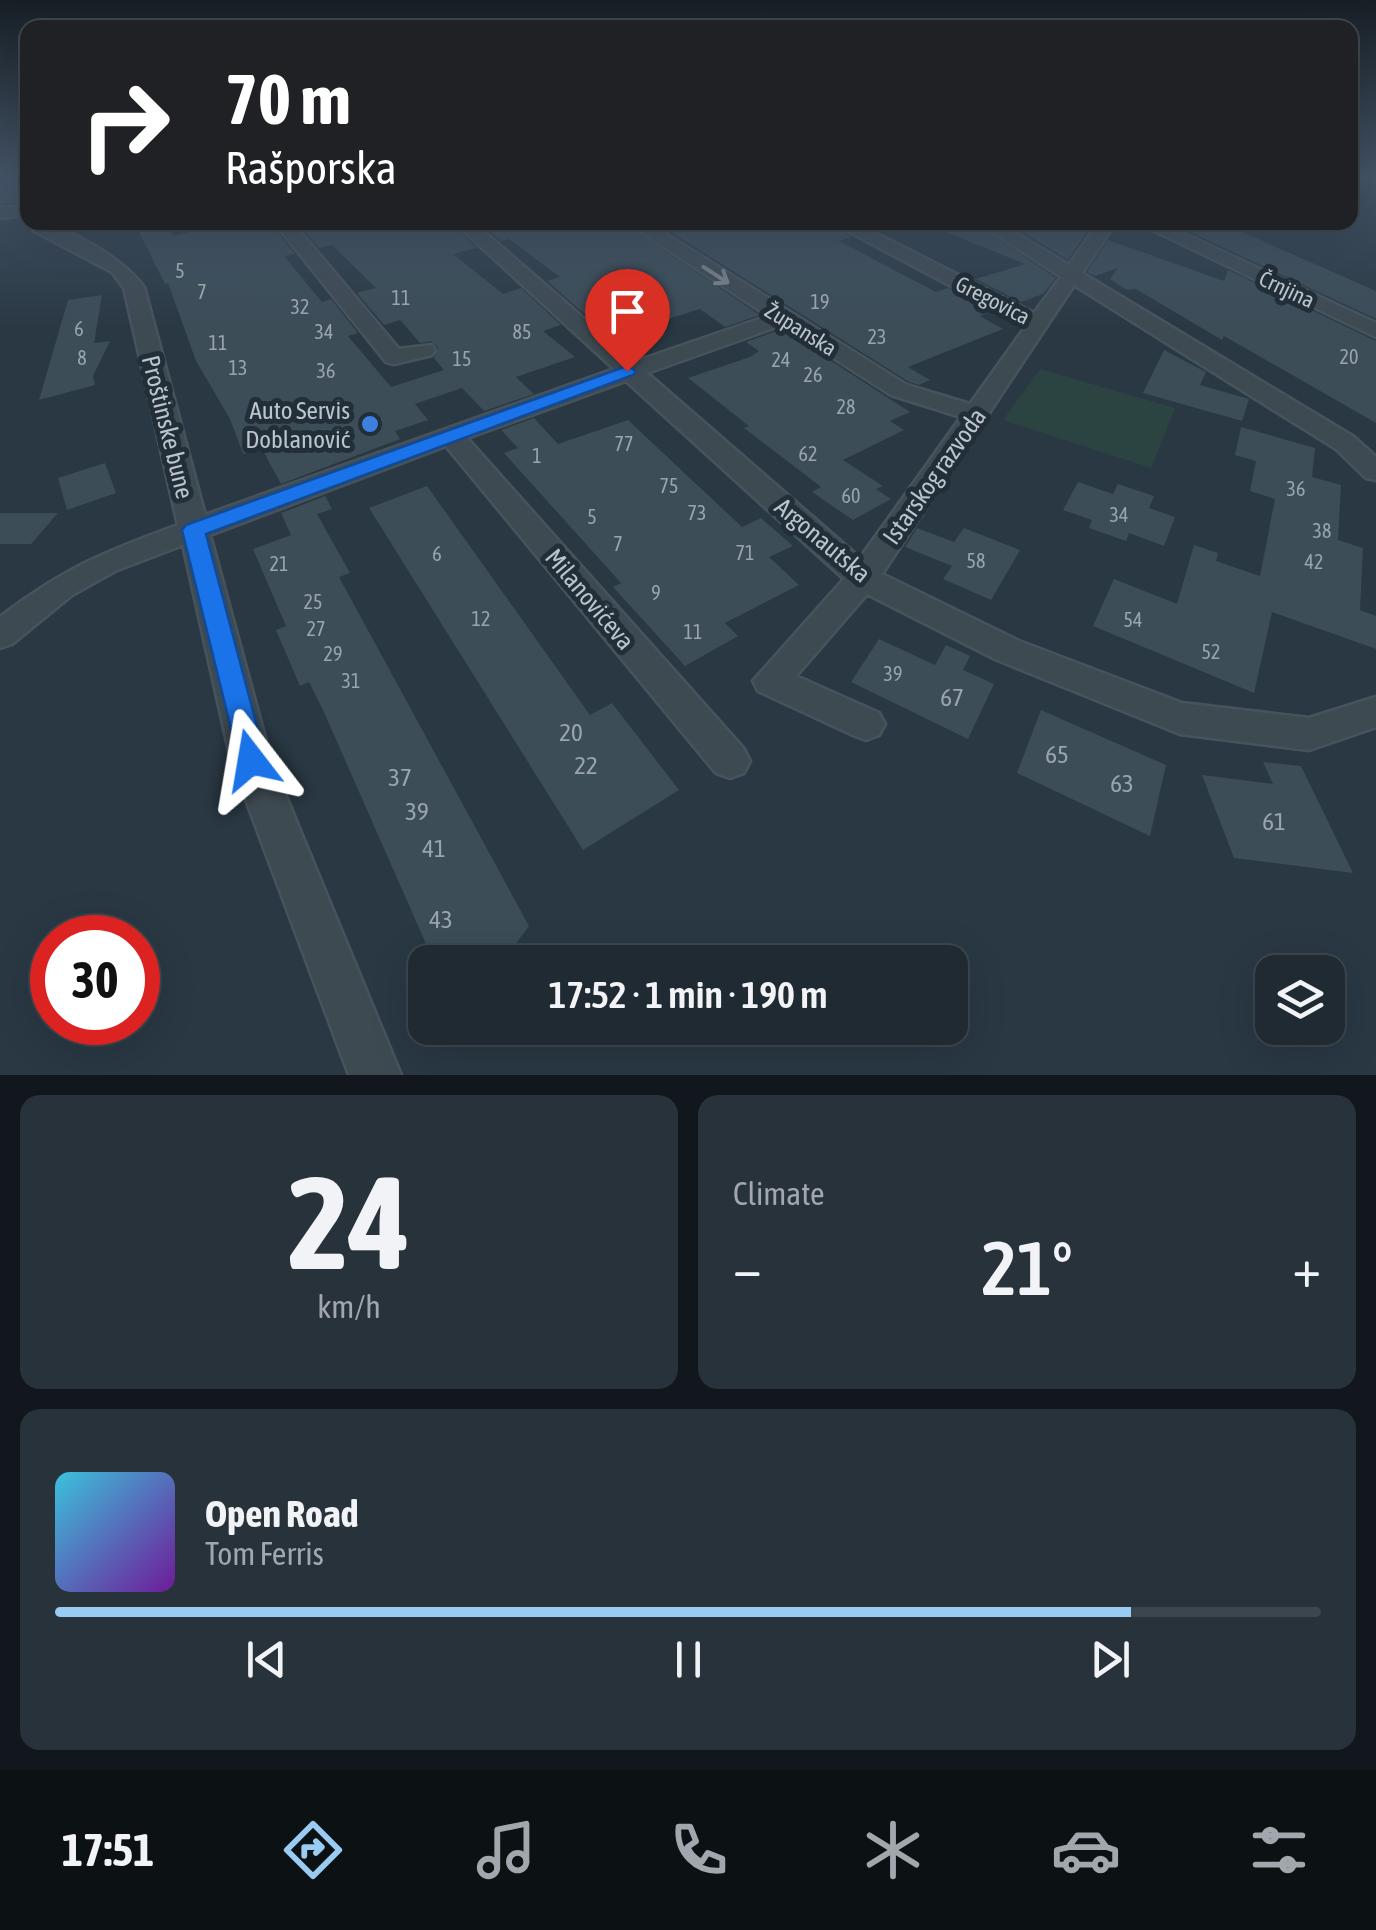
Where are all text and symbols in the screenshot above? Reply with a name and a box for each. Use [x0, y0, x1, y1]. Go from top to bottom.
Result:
text: 70 m [225, 59, 351, 139]
icon: right [60, 60, 190, 190]
text: Rašporska [225, 142, 397, 194]
house number: 5 [175, 259, 185, 282]
one-way arrow [702, 265, 730, 285]
street label: Črnjina [1255, 265, 1319, 313]
pin [585, 269, 670, 372]
street label: Gregovica [952, 270, 1034, 330]
house number: 7 [197, 280, 207, 303]
icon: arrive [600, 284, 655, 339]
house number: 11 [392, 286, 410, 309]
house number: 19 [811, 290, 829, 313]
house number: 32 [291, 295, 309, 318]
street label: Županska [760, 297, 842, 361]
house number: 6 [74, 317, 84, 340]
house number: 34 [315, 320, 333, 343]
house number: 85 [513, 320, 531, 343]
house number: 23 [868, 325, 886, 348]
house number: 11 [209, 331, 227, 354]
house number: 20 [1340, 345, 1358, 368]
house number: 8 [77, 346, 87, 369]
house number: 15 [453, 347, 471, 370]
house number: 24 [772, 348, 790, 371]
street label: Proštinske bune [137, 352, 199, 502]
house number: 13 [229, 356, 247, 379]
house number: 36 [317, 359, 335, 382]
house number: 26 [804, 363, 822, 386]
house number: 28 [837, 395, 855, 418]
place label: Auto Servis Doblanović [245, 396, 351, 453]
street label: Istarskog razvoda [877, 403, 991, 549]
marker: Auto Servis Doblanović [359, 413, 381, 435]
house number: 77 [615, 432, 633, 455]
house number: 62 [799, 442, 817, 465]
house number: 1 [532, 444, 542, 467]
house number: 75 [660, 474, 678, 497]
house number: 36 [1287, 477, 1305, 500]
house number: 60 [842, 484, 860, 507]
street label: Argonautska [770, 492, 876, 588]
house number: 73 [688, 501, 706, 524]
house number: 34 [1110, 503, 1128, 526]
house number: 5 [587, 505, 597, 528]
house number: 38 [1313, 519, 1331, 542]
house number: 7 [613, 532, 623, 555]
house number: 71 [736, 541, 754, 564]
house number: 6 [432, 542, 442, 565]
street label: Milanovićeva [540, 543, 640, 655]
house number: 58 [967, 549, 985, 572]
house number: 42 [1305, 550, 1323, 573]
house number: 21 [270, 552, 288, 575]
house number: 9 [651, 581, 661, 604]
house number: 25 [304, 590, 322, 613]
house number: 12 [472, 607, 490, 630]
house number: 54 [1124, 608, 1142, 631]
house number: 27 [307, 617, 325, 640]
house number: 11 [684, 620, 702, 643]
house number: 52 [1202, 640, 1220, 663]
house number: 29 [324, 642, 342, 665]
house number: 39 [884, 662, 902, 685]
house number: 31 [342, 669, 360, 692]
house number: 67 [940, 683, 964, 711]
position arrow [199, 708, 303, 812]
house number: 20 [559, 718, 583, 746]
house number: 65 [1045, 740, 1069, 768]
house number: 22 [574, 751, 598, 779]
house number: 37 [388, 763, 412, 791]
house number: 63 [1110, 769, 1134, 797]
house number: 39 [405, 797, 429, 825]
house number: 61 [1262, 807, 1286, 835]
house number: 41 [422, 834, 446, 862]
house number: 43 [429, 905, 453, 933]
speed limit sign: 30 [30, 915, 160, 1045]
map controls [1255, 955, 1345, 1045]
button: layers [1255, 955, 1345, 1045]
text: 17:52 · 1 min · 190 m [548, 973, 828, 1016]
text: 24 [288, 1148, 410, 1297]
text: Climate [733, 1175, 825, 1212]
text: 21° [981, 1225, 1073, 1311]
text: − [733, 1236, 762, 1299]
text: + [1292, 1236, 1321, 1299]
text: km/h [317, 1288, 381, 1325]
text: Open Road [205, 1492, 359, 1535]
text: Tom Ferris [205, 1535, 324, 1572]
icon: previous [239, 1632, 294, 1687]
icon: pause [661, 1632, 716, 1687]
icon: next [1083, 1632, 1138, 1687]
icon: directions [278, 1815, 348, 1885]
icon: music [471, 1815, 541, 1885]
icon: phone [664, 1815, 734, 1885]
icon: climate [858, 1815, 928, 1885]
icon: car [1051, 1815, 1121, 1885]
icon: filters [1244, 1815, 1314, 1885]
text: 17:51 [62, 1824, 154, 1876]

